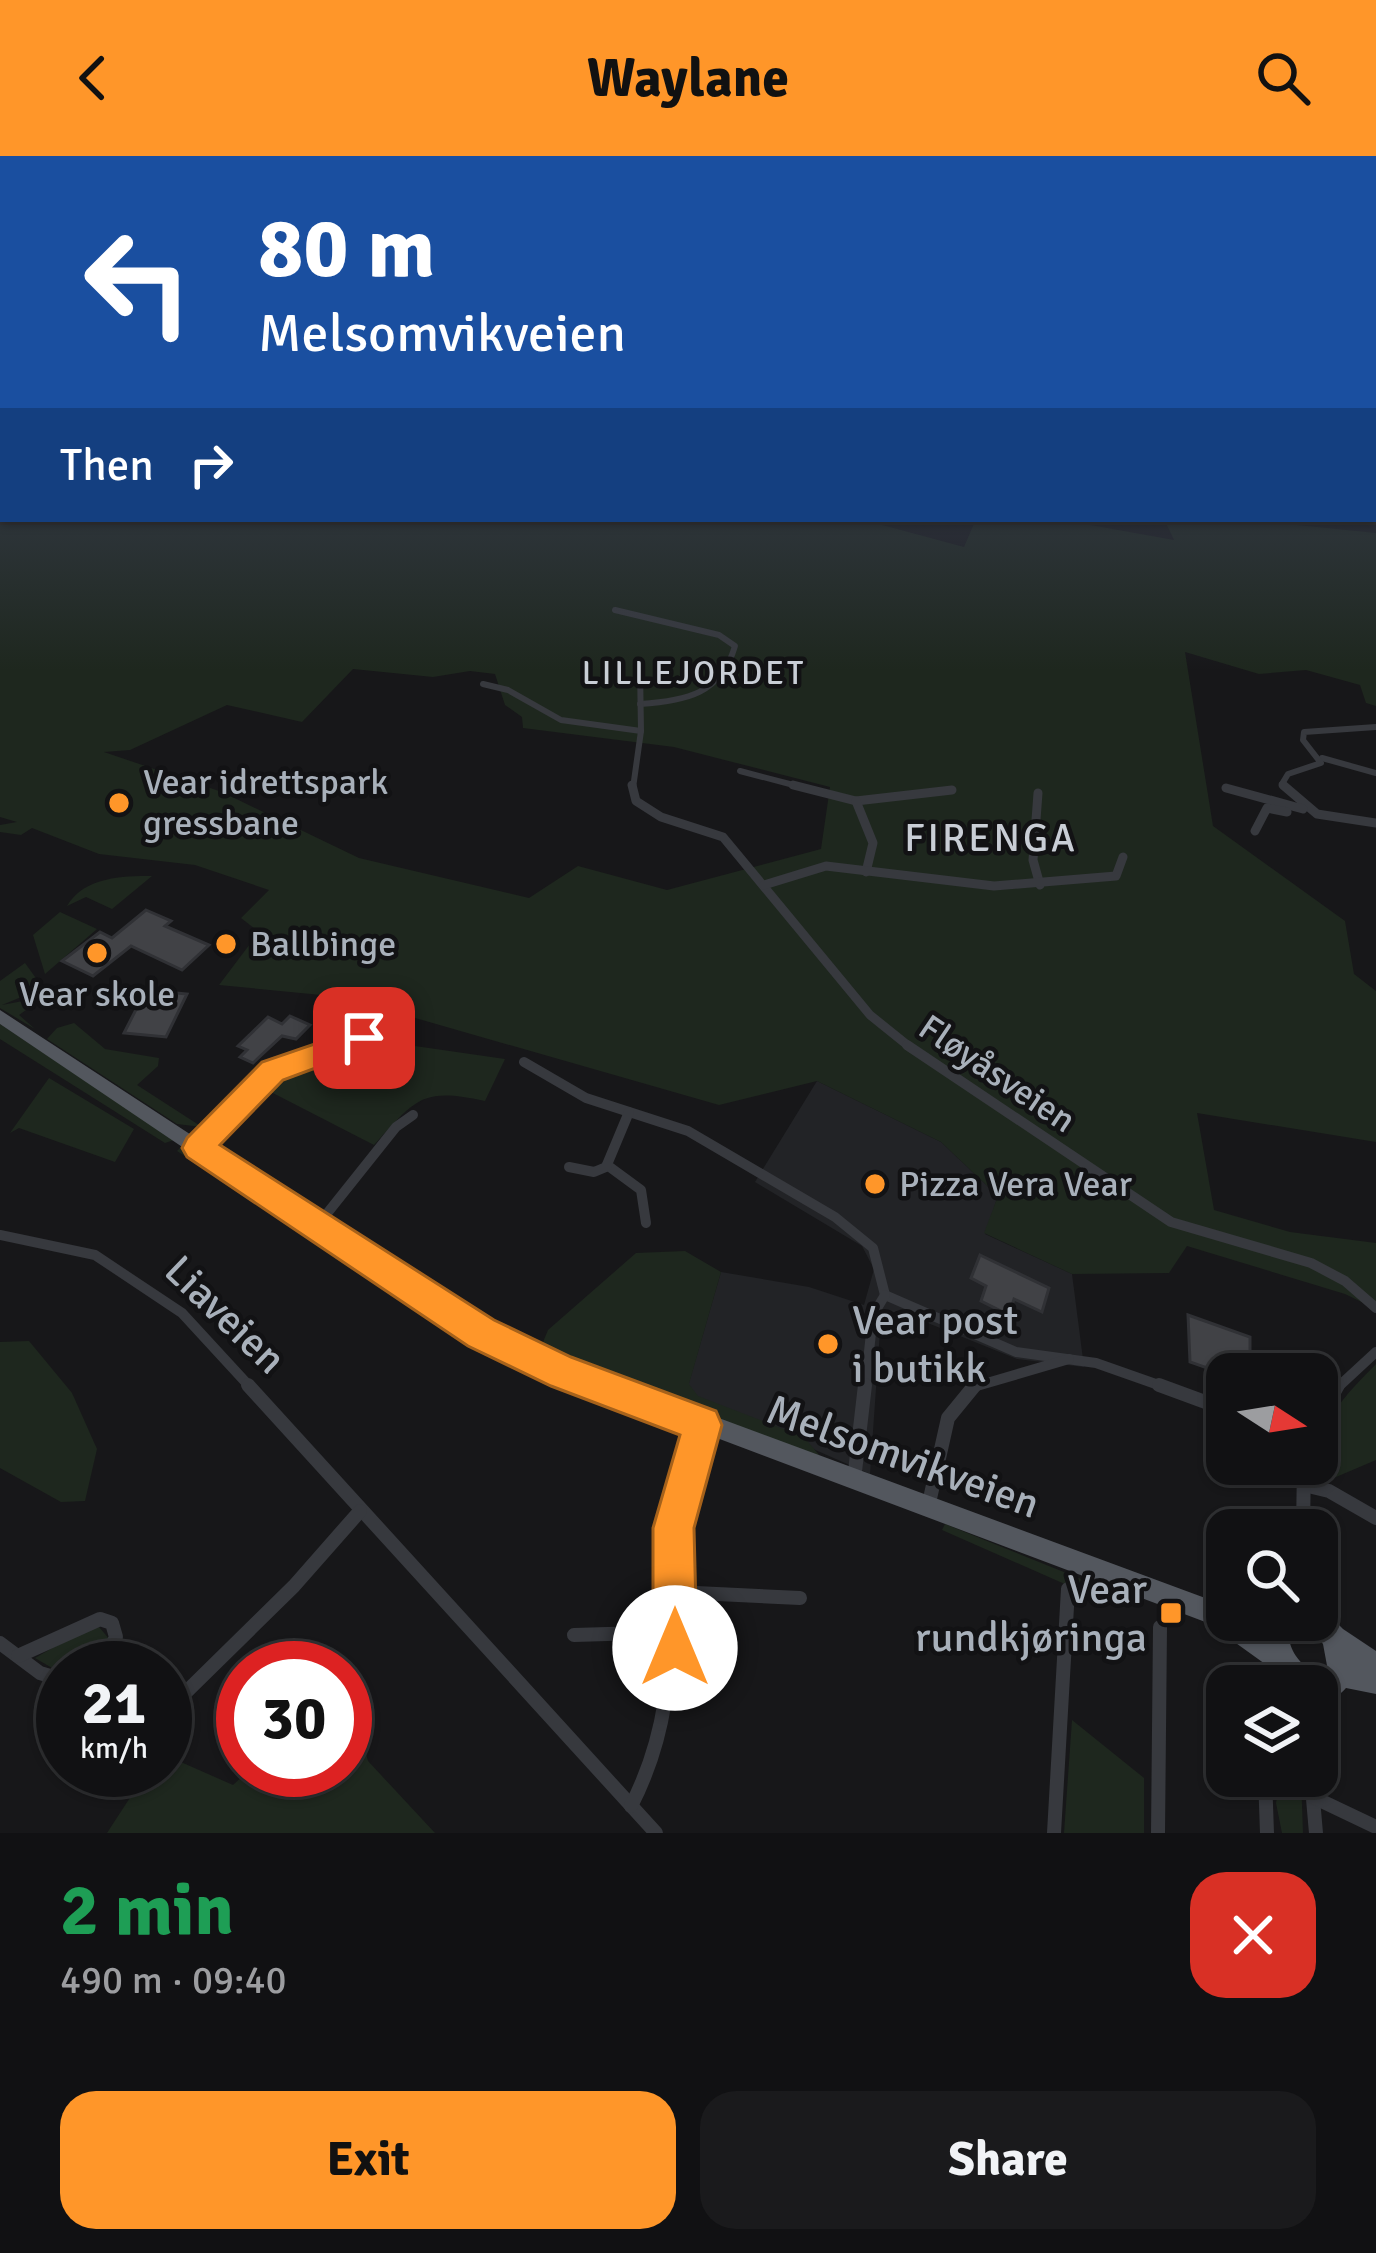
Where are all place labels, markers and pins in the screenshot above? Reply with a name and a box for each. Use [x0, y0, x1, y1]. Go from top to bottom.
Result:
place label: Vear idrettspark gressbane [143, 760, 388, 846]
marker: Vear idrettspark gressbane [106, 790, 132, 816]
place label: Ballbinge [250, 922, 396, 967]
marker: Ballbinge [213, 931, 239, 957]
marker: Vear skole [84, 940, 110, 966]
place label: Vear skole [19, 972, 175, 1017]
pin [313, 987, 415, 1089]
place label: Pizza Vera Vear [899, 1162, 1133, 1207]
marker: Pizza Vera Vear [862, 1171, 888, 1197]
place label: Vear post i butikk [852, 1295, 1018, 1394]
marker: Vear post i butikk [815, 1331, 841, 1357]
place label: Vear rundkjøringa [915, 1564, 1148, 1663]
marker: Vear rundkjøringa [1158, 1600, 1184, 1626]

